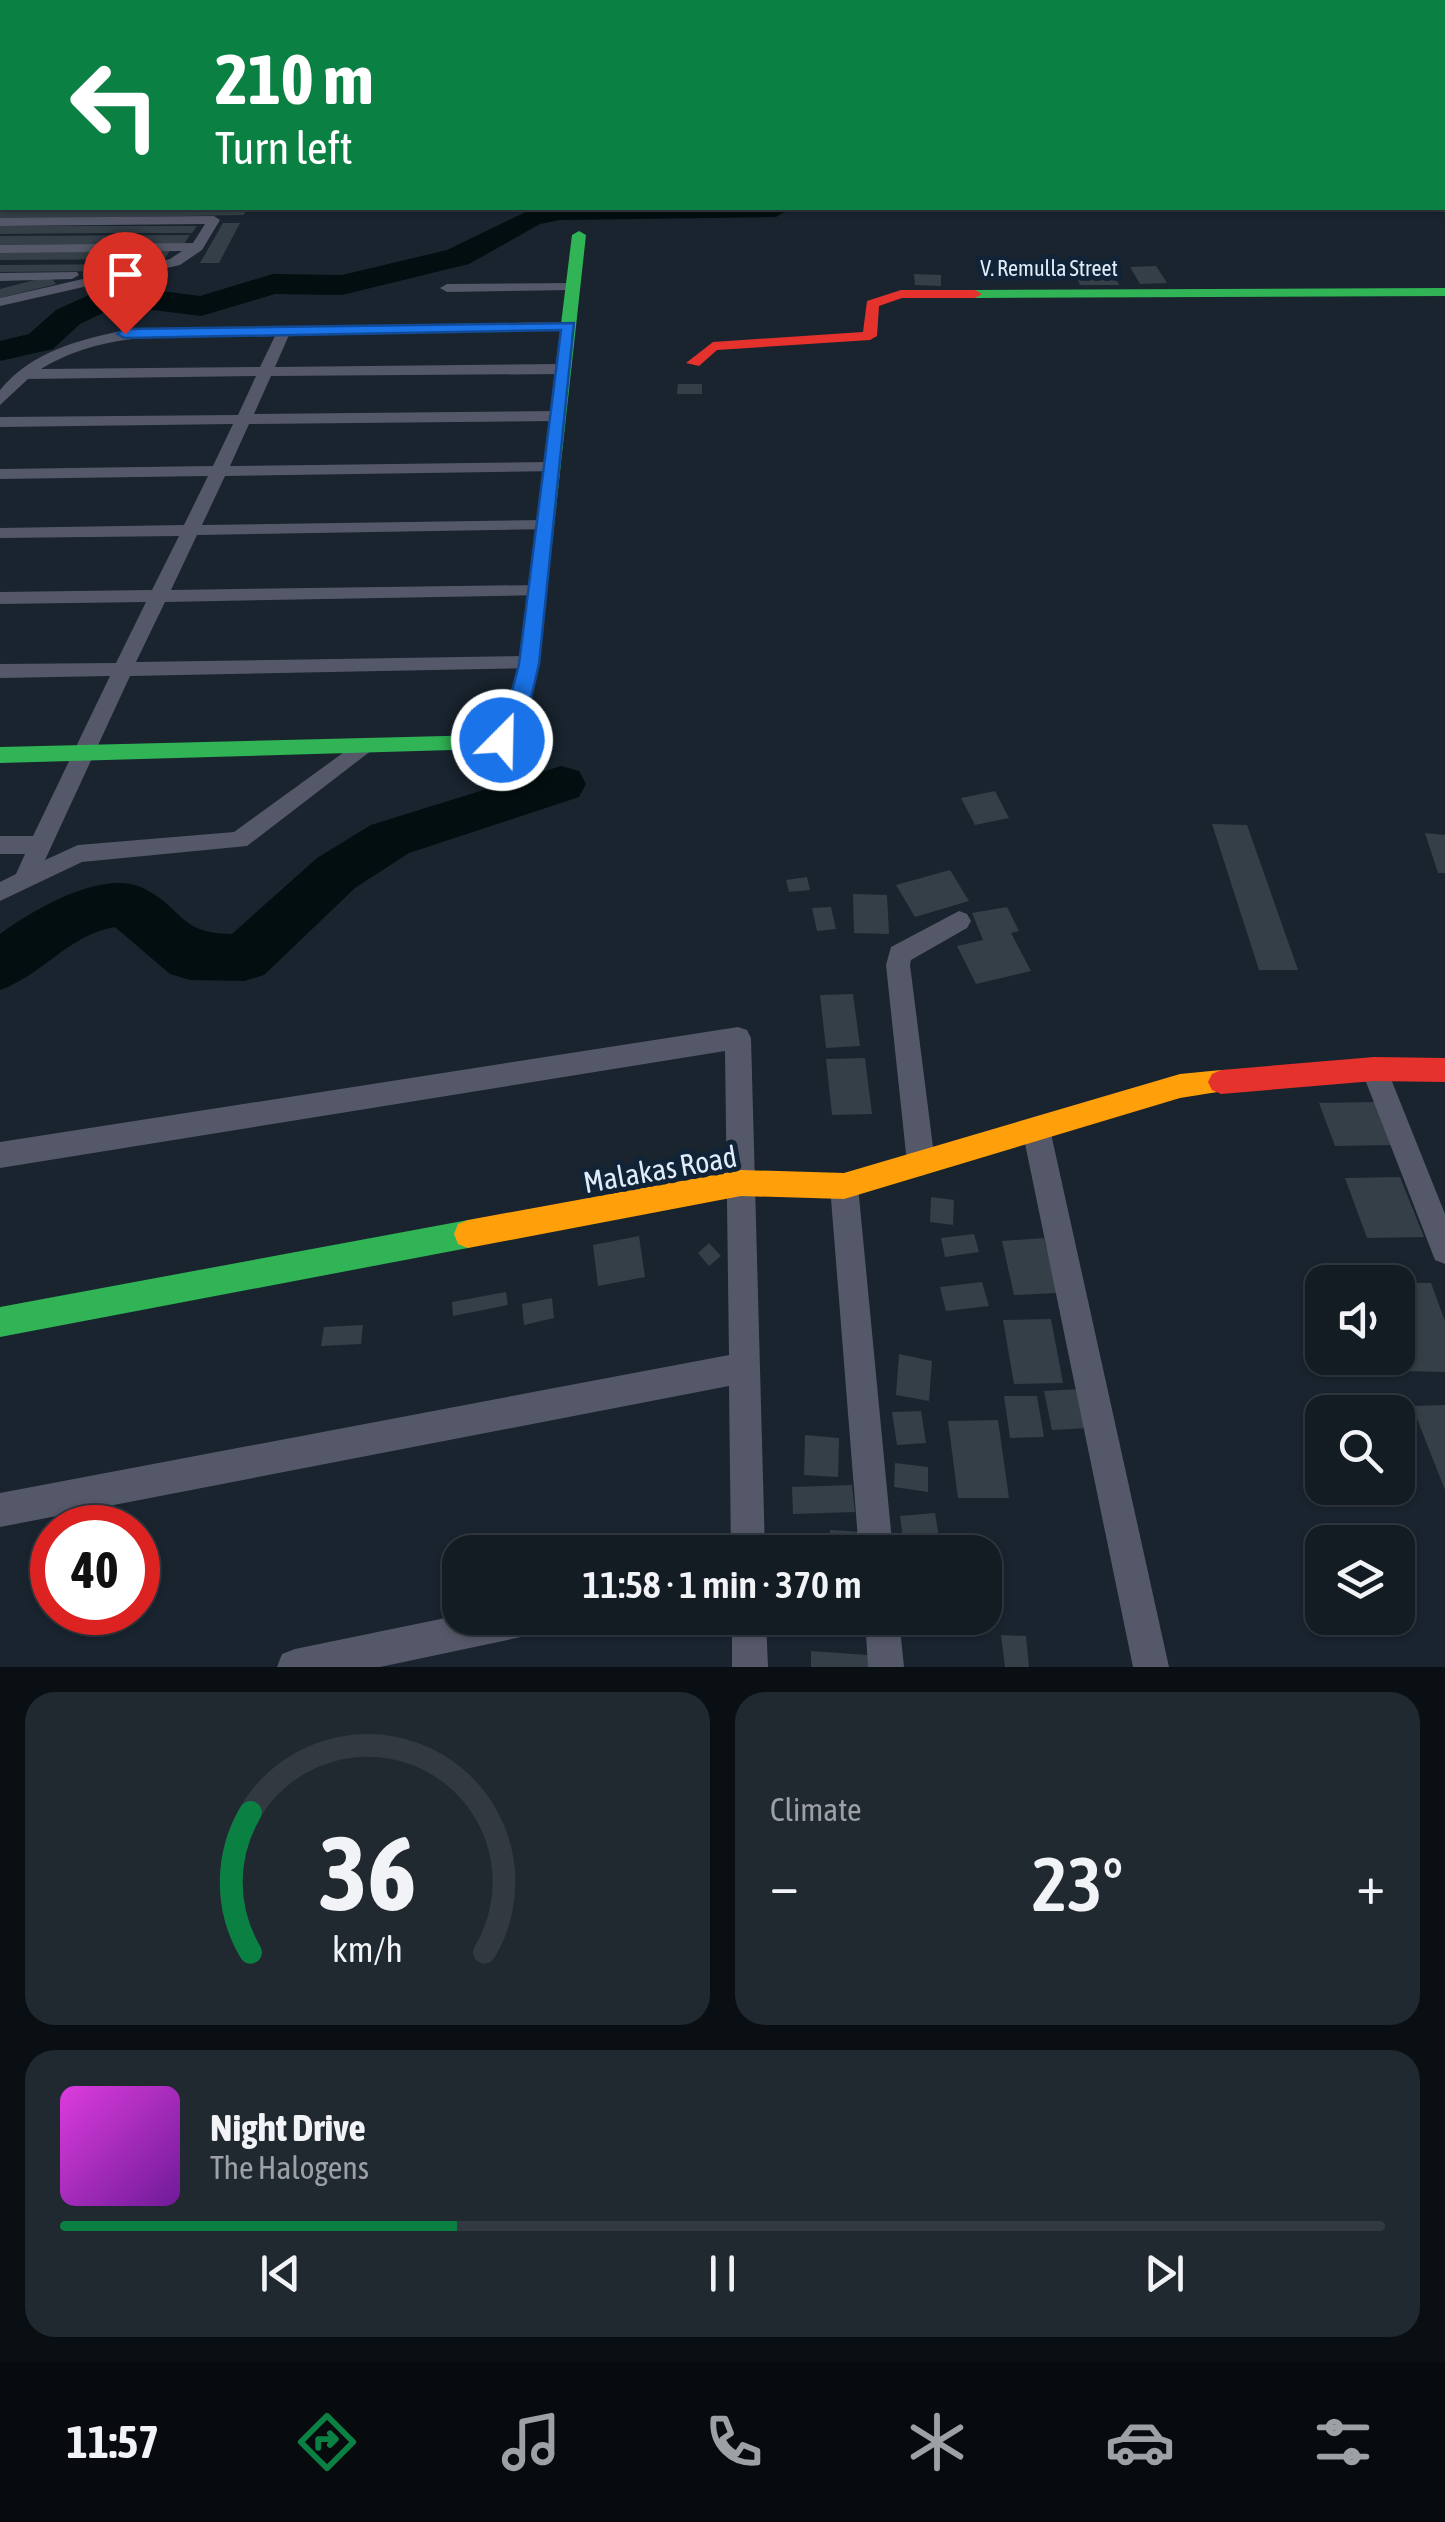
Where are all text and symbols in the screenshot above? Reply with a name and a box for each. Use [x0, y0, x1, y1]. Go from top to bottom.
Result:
text: 210 m [215, 39, 374, 119]
icon: left [50, 40, 180, 170]
text: Turn left [215, 122, 353, 174]
pin [83, 232, 168, 335]
icon: arrive [98, 247, 153, 302]
street label: V. Remulla Street [980, 255, 1118, 281]
position arrow [450, 688, 554, 792]
street label: Malakas Road [581, 1139, 739, 1199]
map controls [1305, 1265, 1415, 1635]
button: sound [1305, 1265, 1415, 1375]
button: search [1305, 1395, 1415, 1505]
speed limit sign: 40 [30, 1505, 160, 1635]
button: layers [1305, 1525, 1415, 1635]
text: 11:58 · 1 min · 370 m [582, 1563, 862, 1606]
text: Climate [770, 1791, 862, 1828]
text: 36 [319, 1813, 416, 1932]
text: 23° [1032, 1841, 1123, 1927]
text: − [770, 1853, 799, 1916]
text: + [1356, 1853, 1385, 1916]
text: km/h [332, 1929, 403, 1970]
text: Night Drive [210, 2106, 366, 2149]
text: The Halogens [210, 2149, 369, 2186]
icon: previous [253, 2246, 308, 2301]
icon: pause [695, 2246, 750, 2301]
icon: next [1137, 2246, 1192, 2301]
icon: directions [292, 2407, 362, 2477]
icon: music [496, 2407, 566, 2477]
icon: phone [699, 2407, 769, 2477]
icon: climate [902, 2407, 972, 2477]
icon: car [1105, 2407, 1175, 2477]
icon: filters [1308, 2407, 1378, 2477]
text: 11:57 [67, 2416, 159, 2468]

